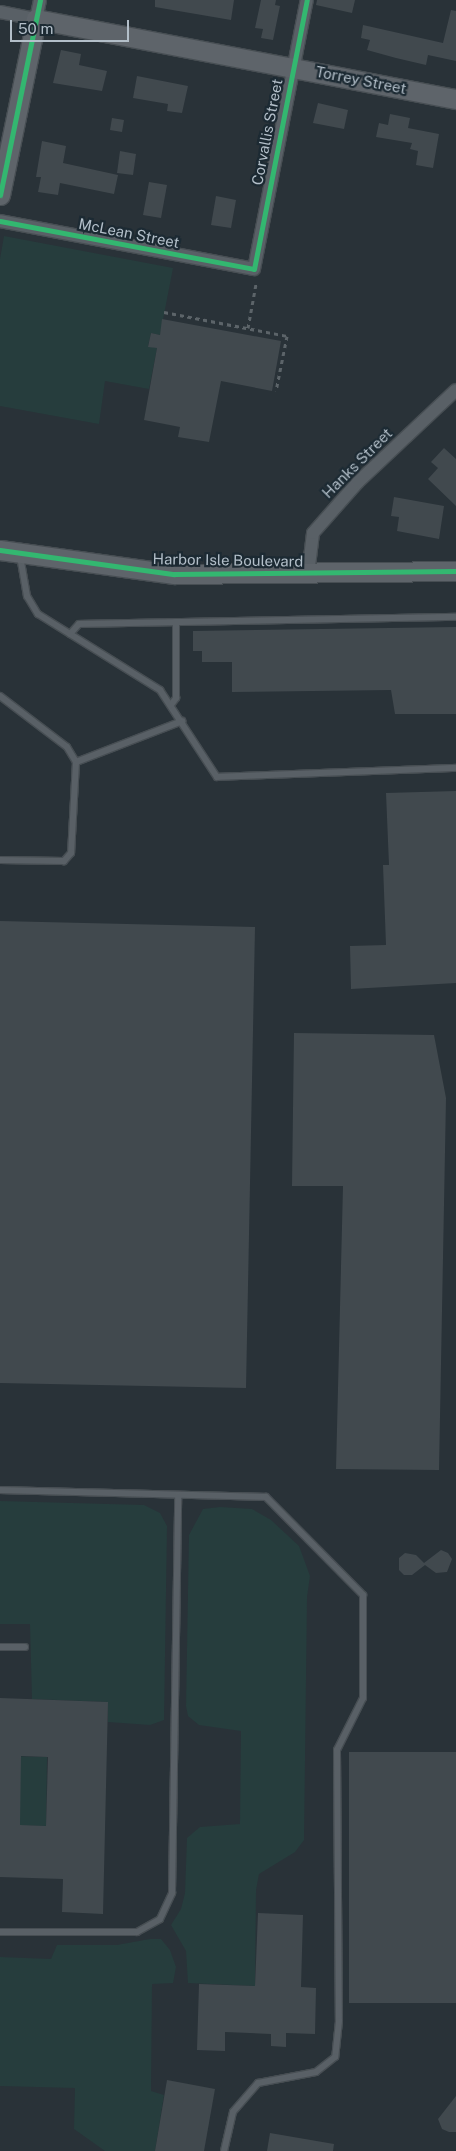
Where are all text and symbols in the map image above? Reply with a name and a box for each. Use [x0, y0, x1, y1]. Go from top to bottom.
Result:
scale bar [12, 10, 131, 42]
text: 50 m [18, 20, 53, 37]
street label: Torrey Street [314, 62, 408, 98]
street label: Corvallis Street [248, 77, 286, 187]
street label: McLean Street [77, 214, 181, 252]
street label: Hanks Street [318, 424, 396, 502]
street label: Harbor Isle Boulevard [152, 550, 304, 570]

